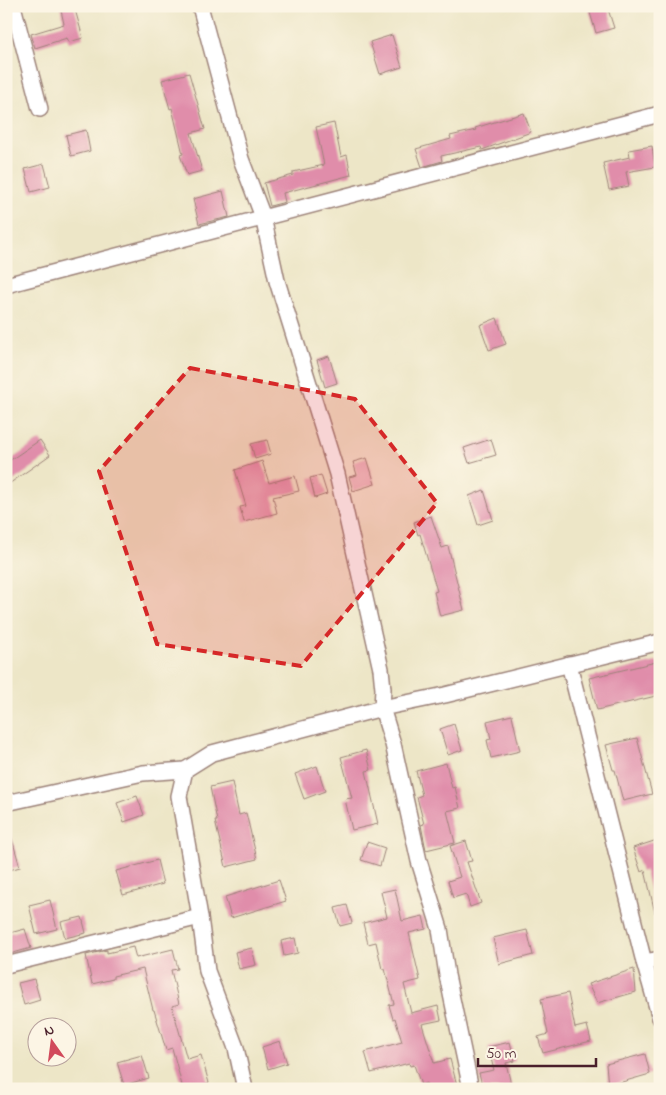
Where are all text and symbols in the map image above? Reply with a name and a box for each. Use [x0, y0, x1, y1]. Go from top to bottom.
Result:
north arrow [28, 1018, 78, 1068]
text: N [42, 1020, 56, 1042]
scale bar [478, 1035, 596, 1067]
text: 50 m [486, 1043, 517, 1065]

